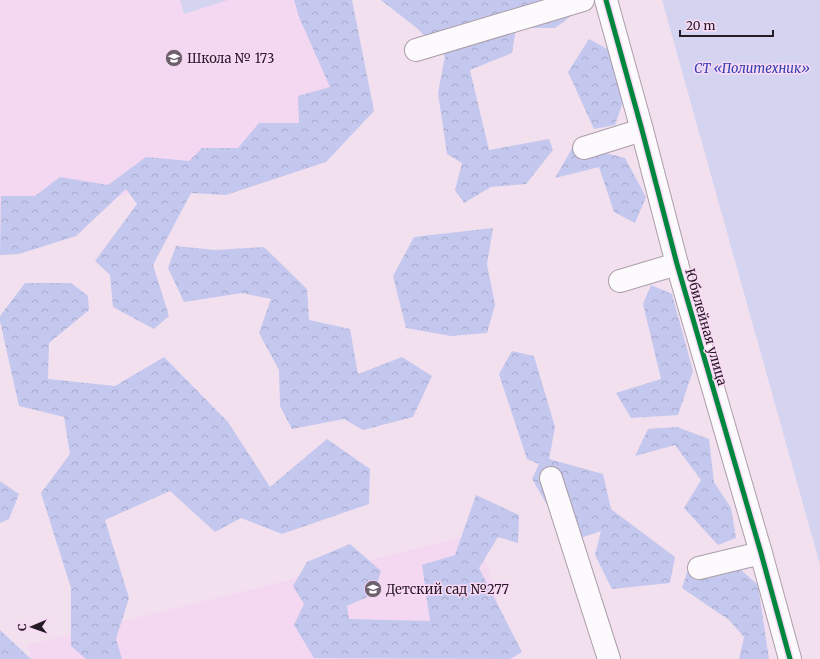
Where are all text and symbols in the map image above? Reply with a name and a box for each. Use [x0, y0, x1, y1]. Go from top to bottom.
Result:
scale bar [680, 12, 773, 38]
text: 20 m [686, 18, 715, 33]
school or university icon: Школа № 173 [164, 48, 184, 68]
place label: Школа № 173 [187, 50, 274, 67]
park label: СТ «Политехник» [694, 60, 810, 77]
street label: Юбилейная улица [681, 266, 731, 388]
school or university icon: Детский сад №277 [363, 579, 383, 599]
place label: Детский сад №277 [386, 581, 510, 598]
north arrow [12, 607, 52, 647]
text: С [15, 623, 29, 631]

